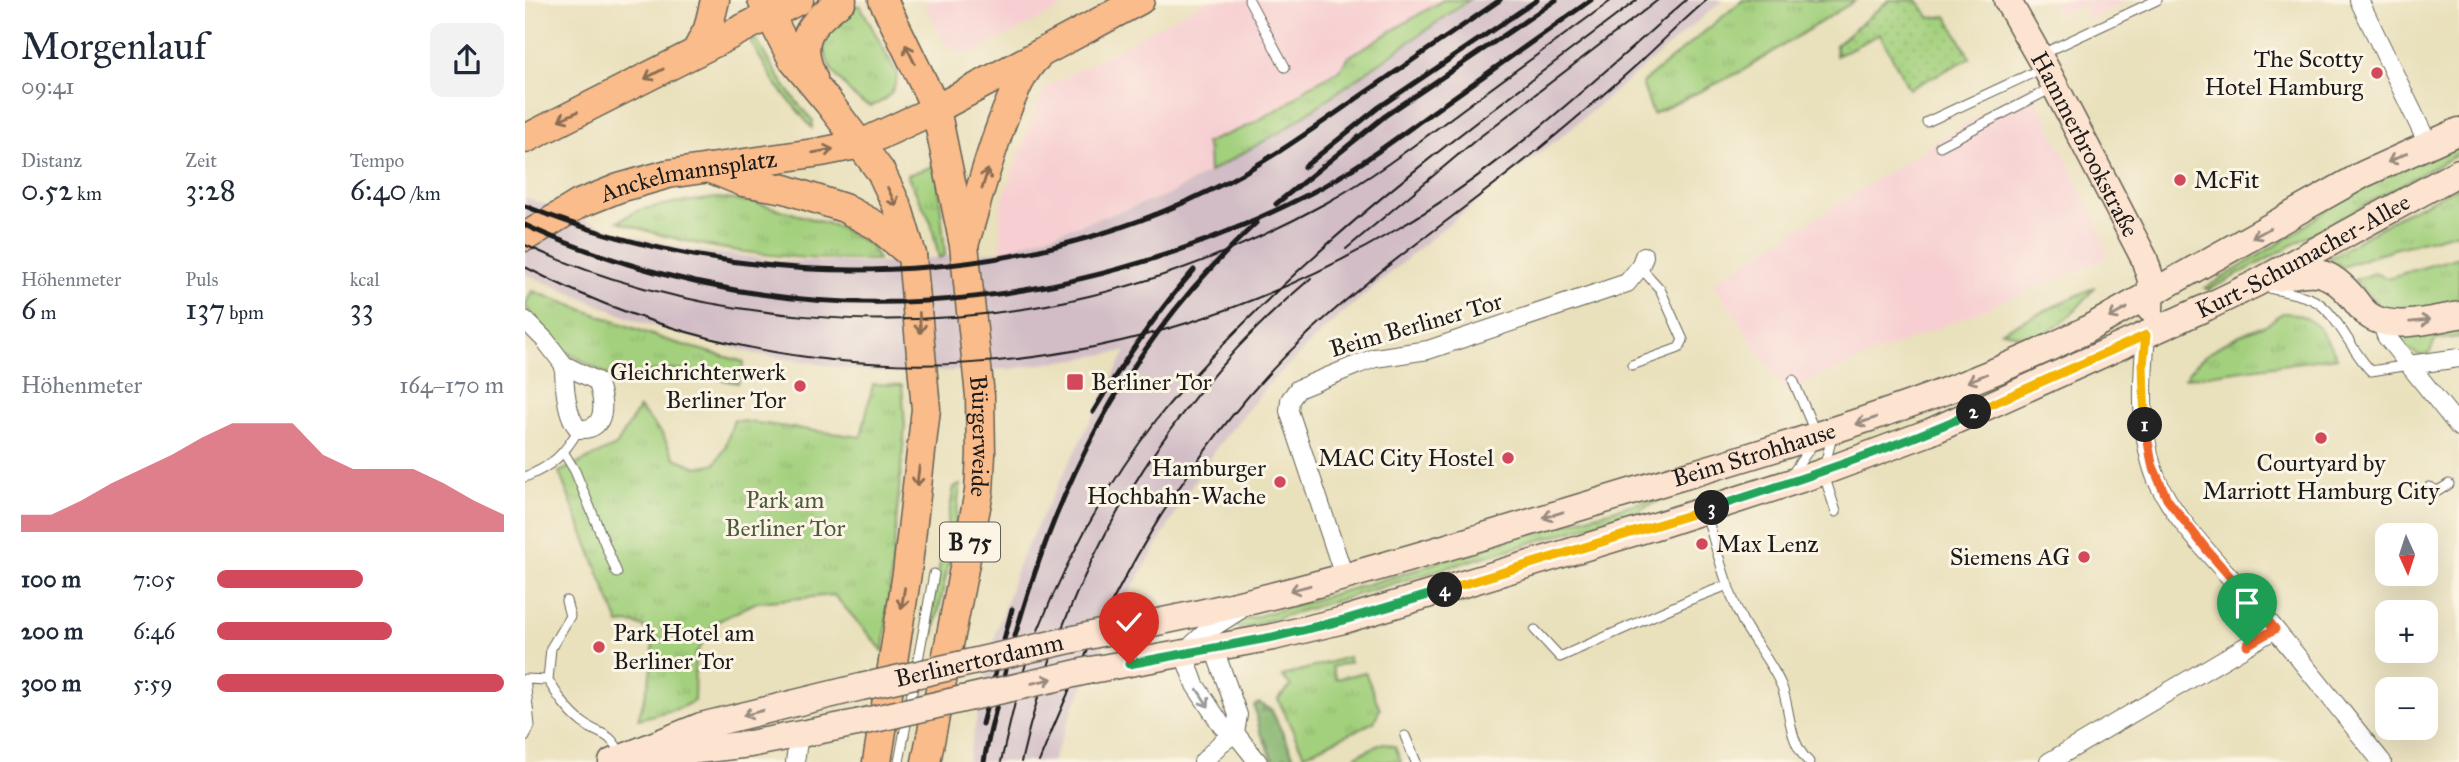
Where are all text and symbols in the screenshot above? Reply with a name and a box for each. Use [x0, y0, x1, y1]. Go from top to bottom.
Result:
text: Morgenlauf [21, 23, 207, 69]
button: share [430, 23, 504, 97]
one-way arrow [902, 44, 916, 65]
place label: The Scotty Hotel Hamburg [2205, 44, 2364, 102]
street label: Hammerbrookstraße [2024, 46, 2146, 242]
marker: The Scotty Hotel Hamburg [2369, 65, 2385, 81]
one-way arrow [645, 67, 665, 81]
text: 09:41 [21, 72, 74, 100]
one-way arrow [558, 110, 579, 123]
street label: Anckelmannsplatz [595, 144, 779, 209]
one-way arrow [811, 144, 834, 157]
text: Distanz [21, 149, 82, 172]
text: Zeit [185, 149, 217, 172]
text: Tempo [350, 149, 404, 172]
one-way arrow [2386, 152, 2408, 165]
place label: McFit [2194, 165, 2260, 195]
one-way arrow [979, 169, 992, 191]
text: 0.52 [21, 172, 73, 208]
text: 3:28 [185, 172, 236, 208]
text: 6:40 [350, 172, 407, 208]
marker: McFit [2172, 172, 2188, 188]
text: km [73, 182, 102, 205]
text: /km [407, 182, 441, 205]
one-way arrow [886, 186, 900, 207]
street label: Kurt-Schumacher-Allee [2191, 187, 2415, 325]
one-way arrow [2251, 227, 2272, 240]
text: Höhenmeter [21, 268, 121, 291]
text: Puls [185, 268, 218, 291]
text: kcal [350, 268, 380, 291]
street label: Beim Berliner Tor [1326, 286, 1506, 364]
text: 6 [21, 291, 36, 327]
text: 137 [185, 291, 225, 327]
text: 33 [350, 291, 374, 327]
text: m [36, 301, 56, 324]
text: bpm [225, 301, 264, 324]
one-way arrow [2108, 307, 2129, 320]
one-way arrow [914, 311, 927, 334]
one-way arrow [2408, 314, 2431, 327]
place label: Gleichrichterwerk Berliner Tor [610, 357, 787, 415]
place label: Berliner Tor [1091, 367, 1212, 397]
text: Höhenmeter [21, 371, 142, 399]
text: 164–170 m [399, 371, 504, 399]
marker: Berliner Tor [1065, 372, 1085, 392]
one-way arrow [1966, 373, 1988, 386]
street label: Bürgerweide [963, 374, 996, 500]
marker: Gleichrichterwerk Berliner Tor [792, 378, 808, 394]
pin: 2 [1957, 394, 1991, 430]
text: 2 [1969, 400, 1978, 423]
pin: 1 [2127, 408, 2163, 442]
text: 1 [2141, 413, 2148, 436]
street label: Beim Strohhause [1669, 415, 1840, 494]
one-way arrow [1855, 415, 1877, 428]
marker: Courtyard by Marriott Hamburg City [2313, 430, 2329, 446]
place label: MAC City Hostel [1318, 443, 1495, 473]
place label: Courtyard by Marriott Hamburg City [2202, 448, 2440, 506]
marker: MAC City Hostel [1500, 450, 1516, 466]
place label: Hamburger Hochbahn-Wache [1087, 453, 1266, 511]
one-way arrow [912, 465, 925, 487]
marker: Hamburger Hochbahn-Wache [1272, 474, 1288, 490]
park label: Park am Berliner Tor [725, 485, 845, 543]
pin: 3 [1695, 490, 1729, 526]
text: 3 [1708, 496, 1715, 519]
one-way arrow [1542, 509, 1564, 522]
road number: B 75 [940, 522, 1000, 562]
north arrow [2375, 523, 2438, 586]
map controls [2375, 523, 2438, 740]
place label: Max Lenz [1716, 529, 1819, 559]
marker: Max Lenz [1694, 536, 1710, 552]
place label: Siemens AG [1950, 542, 2070, 572]
marker: Siemens AG [2076, 549, 2092, 565]
text: 100 m [21, 565, 81, 593]
text: 7:05 [133, 565, 175, 593]
pin: 4 [1427, 572, 1462, 608]
pin [2217, 573, 2277, 645]
text: 4 [1439, 578, 1450, 601]
one-way arrow [1289, 582, 1312, 595]
icon: arrive [2228, 584, 2266, 622]
one-way arrow [896, 586, 909, 609]
pin [1099, 592, 1159, 664]
button: + [2375, 600, 2438, 663]
icon: check [1110, 603, 1148, 641]
text: 200 m [21, 617, 83, 645]
text: 6:46 [133, 617, 175, 645]
place label: Park Hotel am Berliner Tor [613, 618, 755, 676]
street label: Berlinertordamm [892, 627, 1066, 694]
marker: Park Hotel am Berliner Tor [591, 639, 607, 655]
text: 300 m [21, 669, 81, 697]
text: 5:59 [133, 669, 173, 697]
one-way arrow [1030, 674, 1053, 688]
button: − [2375, 677, 2438, 740]
one-way arrow [1196, 688, 1211, 707]
one-way arrow [743, 708, 765, 721]

